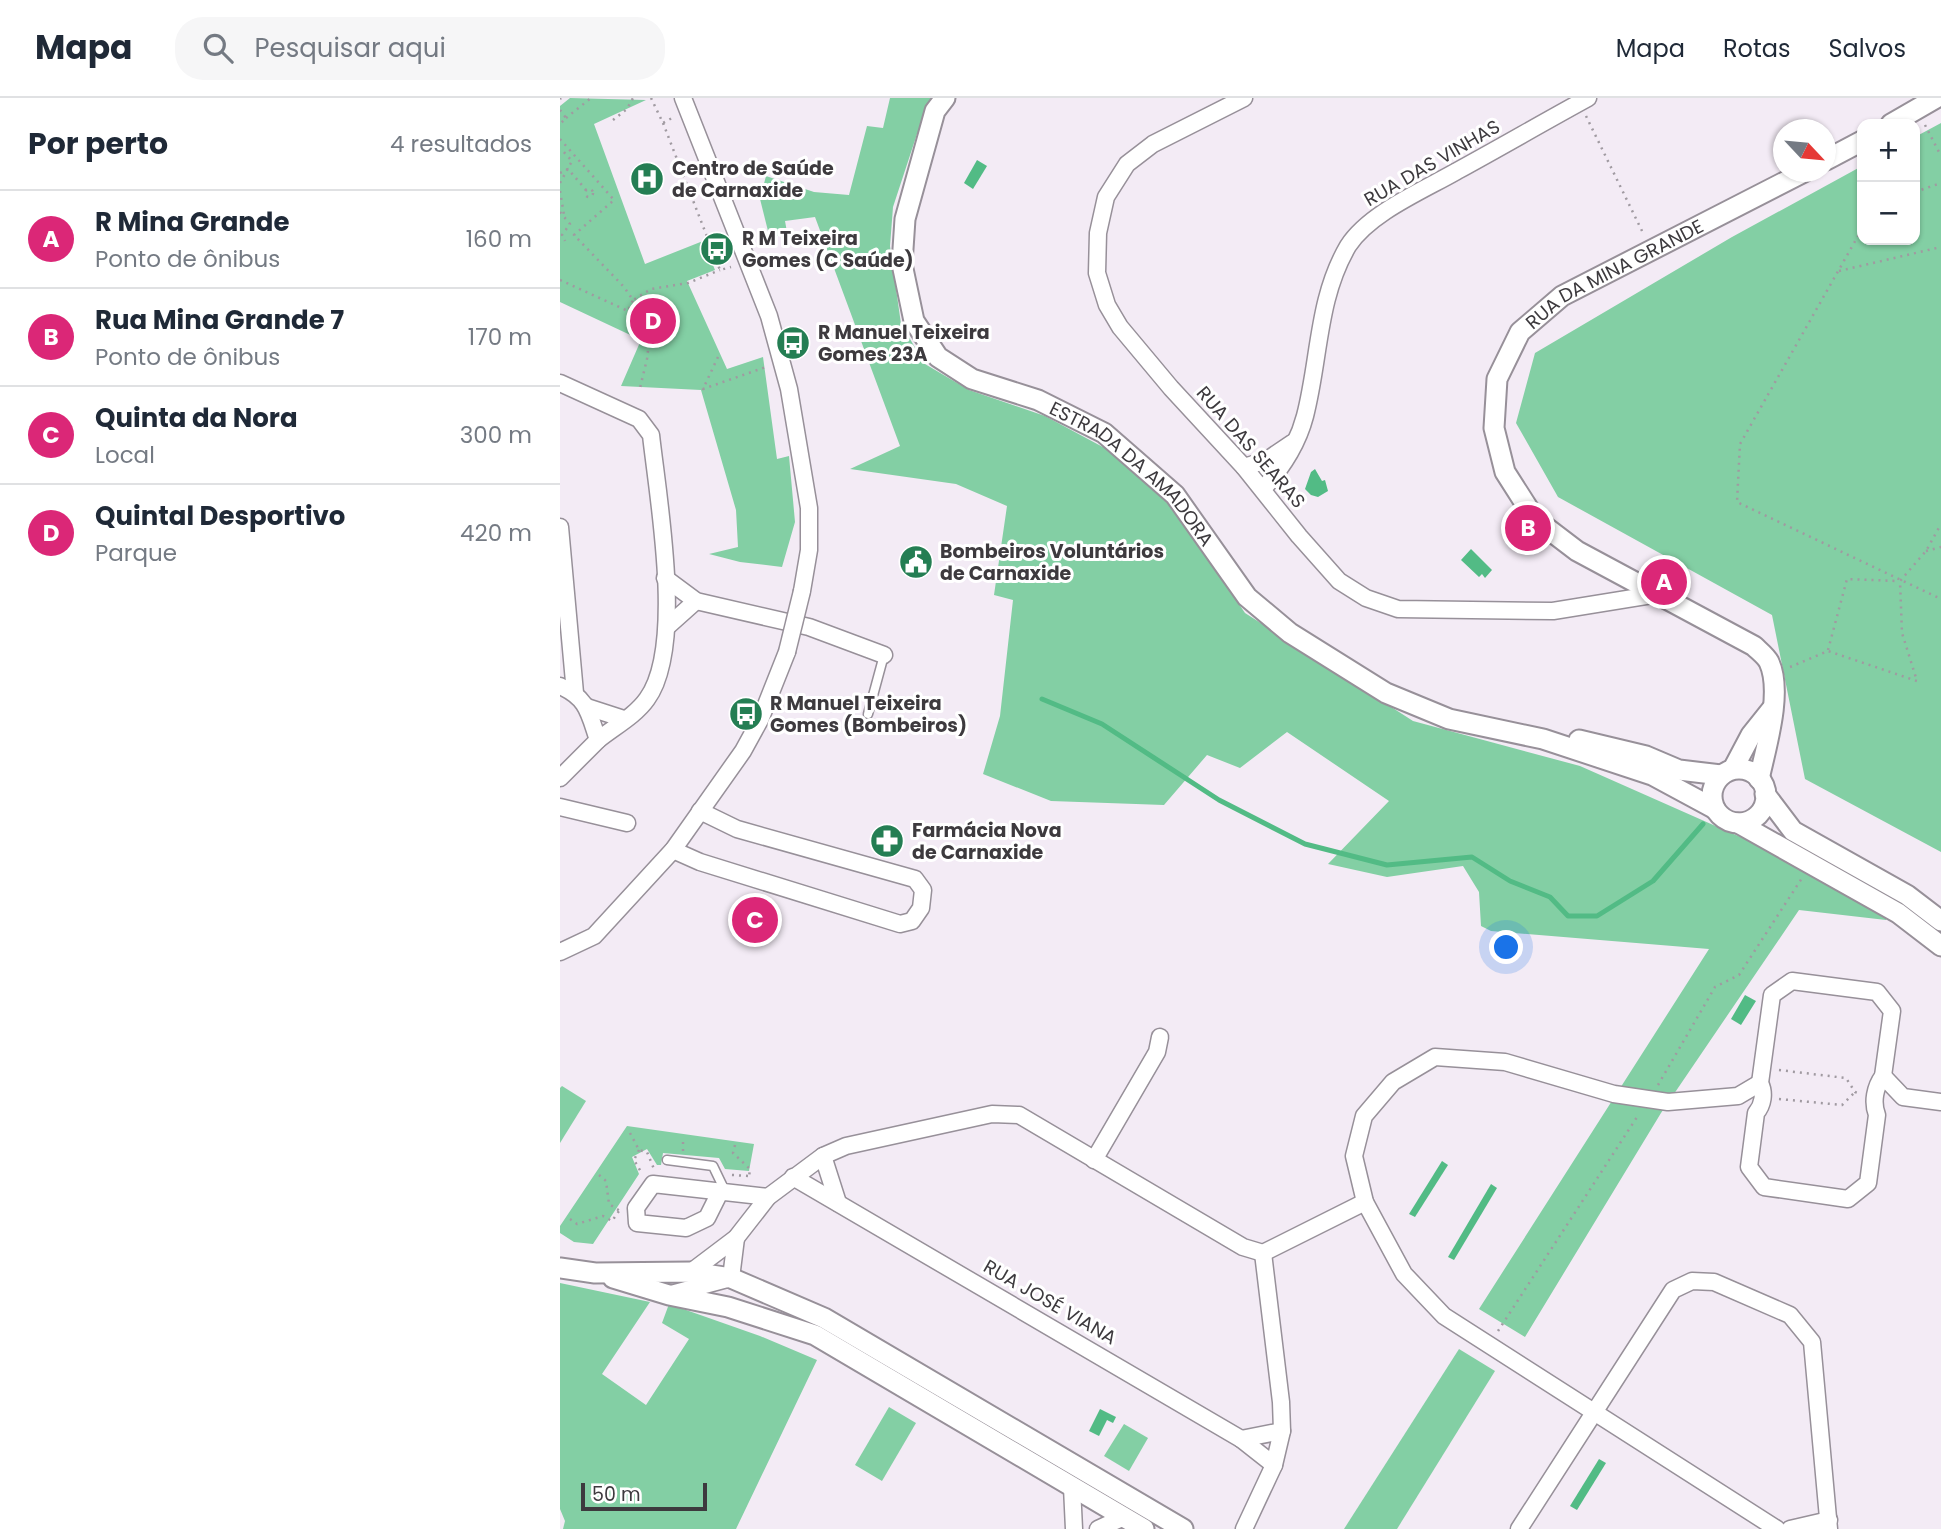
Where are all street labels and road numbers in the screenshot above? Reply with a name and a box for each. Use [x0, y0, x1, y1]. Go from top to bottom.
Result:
street label: RUA DAS VINHAS [1359, 113, 1505, 213]
street label: RUA DA MINA GRANDE [1519, 212, 1708, 335]
street label: RUA DAS SEARAS [1190, 380, 1312, 514]
street label: ESTRADA DA AMADORA [1045, 394, 1220, 552]
street label: RUA JOSÉ VIANA [978, 1253, 1122, 1351]

